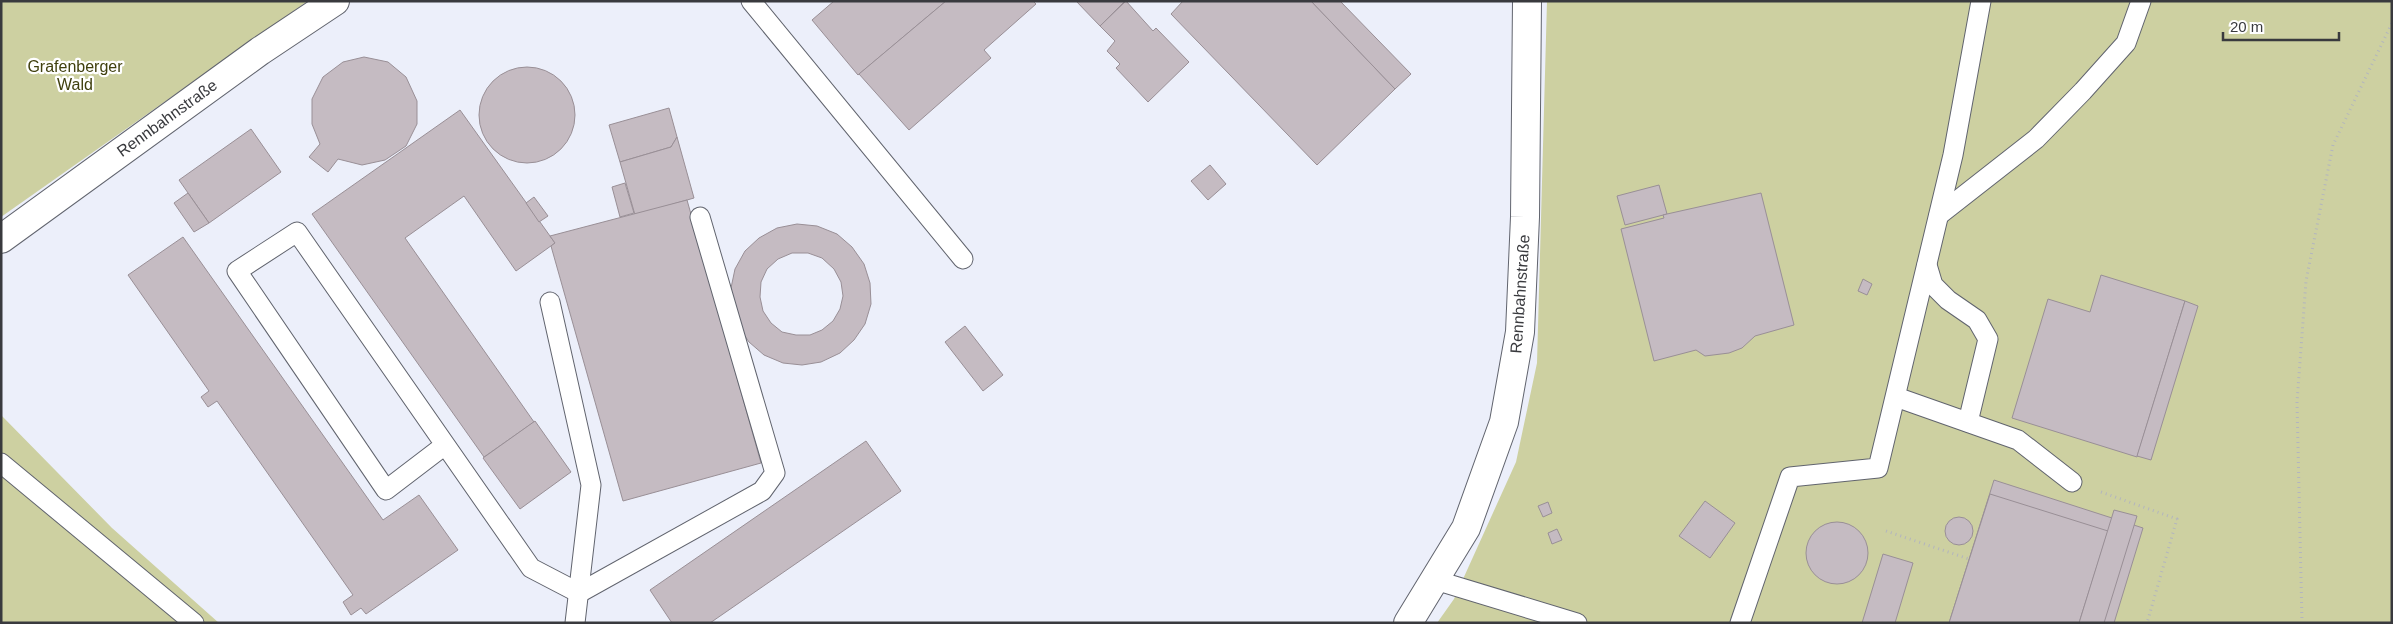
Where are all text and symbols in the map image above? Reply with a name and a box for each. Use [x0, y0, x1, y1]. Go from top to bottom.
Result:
scale bar [2223, 10, 2339, 42]
text: 20 m [2230, 18, 2263, 35]
park label: Grafenberger Wald [27, 58, 123, 93]
street label: Rennbahnstraße [114, 76, 220, 160]
street label: Rennbahnstraße [1507, 234, 1533, 354]

